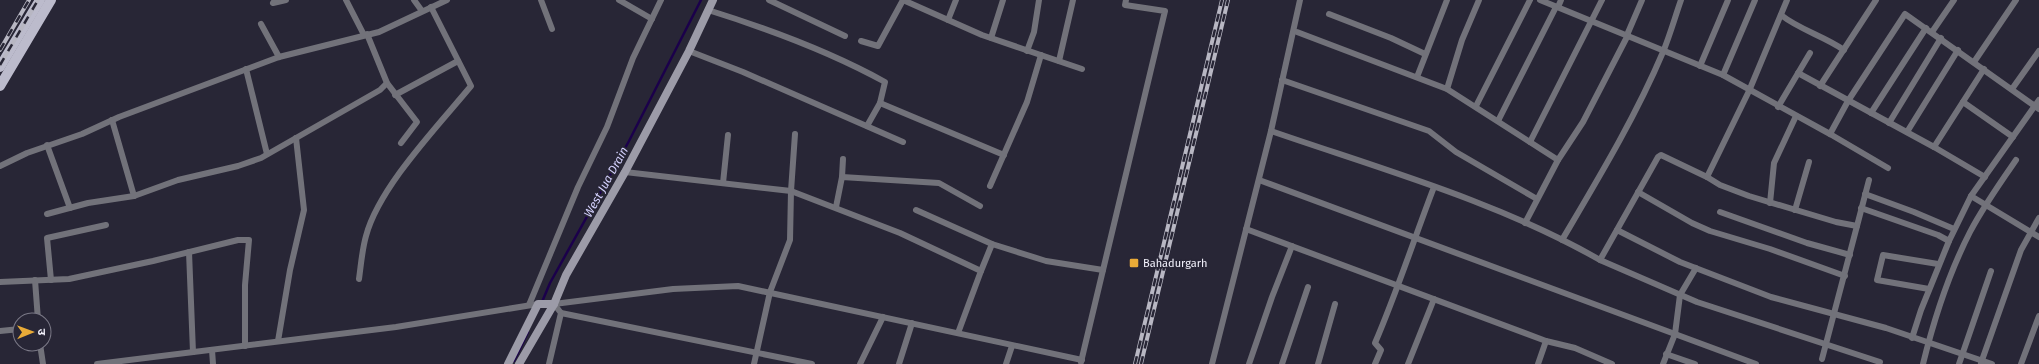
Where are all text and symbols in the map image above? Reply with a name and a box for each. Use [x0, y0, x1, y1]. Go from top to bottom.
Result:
water label: West Jua Drain [581, 144, 631, 220]
marker: Bahadurgarh [1128, 257, 1140, 269]
place label: Bahadurgarh [1143, 257, 1207, 270]
north arrow [12, 312, 52, 352]
text: उ [35, 329, 48, 336]

